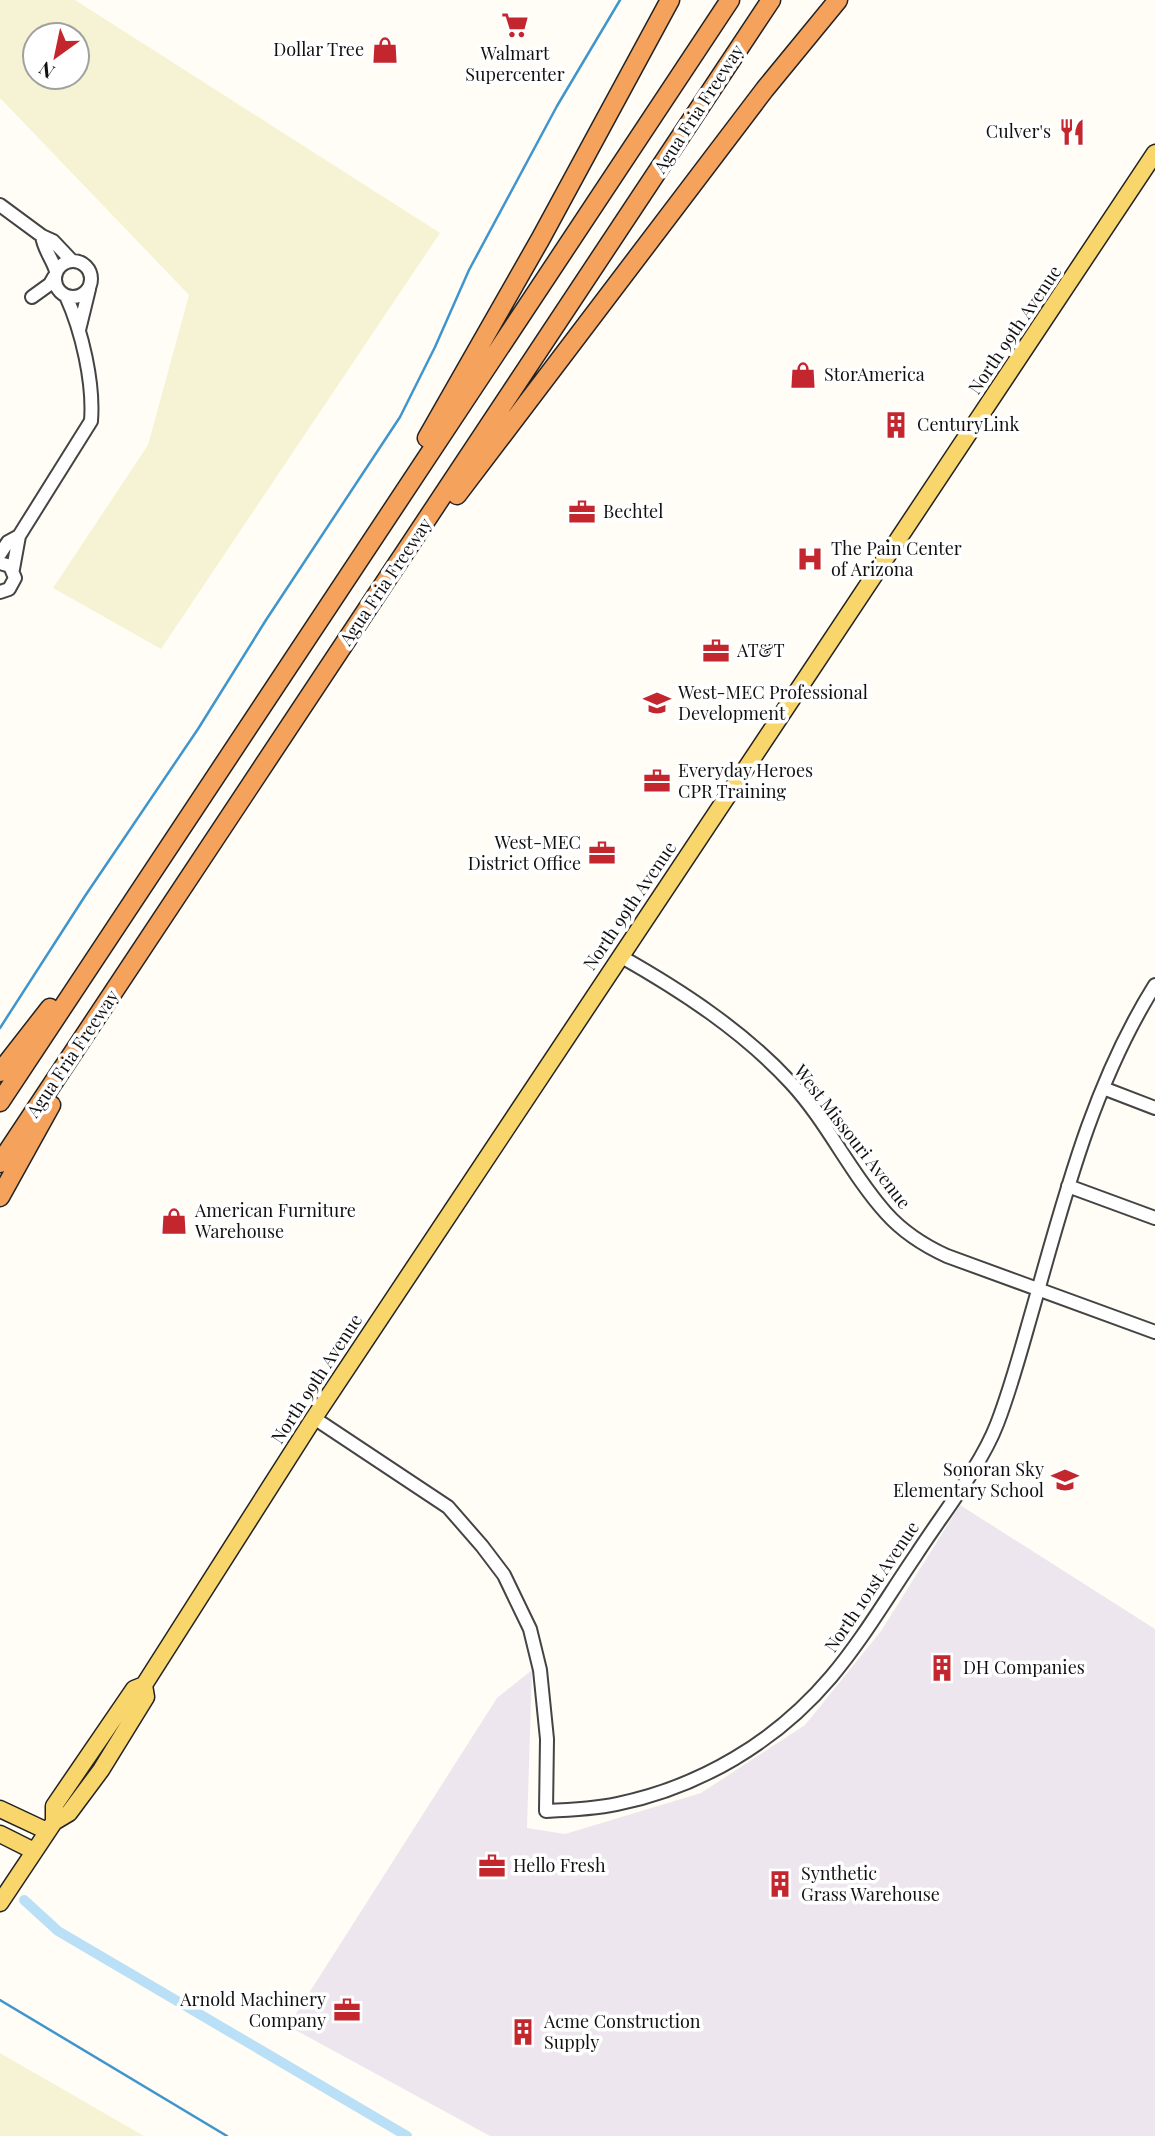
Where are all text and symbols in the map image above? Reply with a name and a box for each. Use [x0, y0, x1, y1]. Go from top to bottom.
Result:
supermarket icon: Walmart Supercenter [500, 10, 530, 40]
north arrow [21, 21, 91, 91]
shop icon: Dollar Tree [370, 35, 400, 65]
place label: Dollar Tree [273, 37, 364, 61]
street label: Agua Fria Freeway [647, 39, 749, 178]
place label: Walmart Supercenter [465, 41, 565, 86]
text: N [33, 56, 59, 86]
restaurant icon: Culver's [1057, 117, 1087, 147]
place label: Culver's [986, 119, 1051, 143]
street label: North 99th Avenue [962, 260, 1066, 398]
shop icon: StorAmerica [788, 360, 818, 390]
place label: StorAmerica [824, 362, 925, 386]
building icon: CenturyLink [881, 410, 911, 440]
place label: CenturyLink [917, 412, 1019, 436]
office icon: Bechtel [567, 497, 597, 527]
place label: Bechtel [603, 499, 663, 523]
street label: Agua Fria Freeway [333, 513, 437, 651]
place label: The Pain Center of Arizona [831, 536, 962, 581]
hospital icon: The Pain Center of Arizona [795, 544, 825, 574]
office icon: AT&T [701, 636, 731, 666]
place label: AT&T [736, 638, 785, 662]
place label: West-MEC Professional Development [677, 680, 868, 725]
school or university icon: West-MEC Professional Development [642, 688, 672, 718]
place label: Everyday Heroes CPR Training [678, 758, 813, 803]
office icon: Everyday Heroes CPR Training [642, 766, 672, 796]
place label: West-MEC District Office [468, 830, 581, 875]
street label: North 99th Avenue [577, 836, 681, 974]
office icon: West-MEC District Office [587, 838, 617, 868]
street label: Agua Fria Freeway [20, 985, 124, 1123]
street label: West Missouri Avenue [788, 1059, 917, 1213]
place label: American Furniture Warehouse [194, 1198, 356, 1243]
shop icon: American Furniture Warehouse [159, 1206, 189, 1236]
street label: North 99th Avenue [265, 1309, 367, 1448]
place label: Sonoran Sky Elementary School [893, 1457, 1044, 1502]
school or university icon: Sonoran Sky Elementary School [1050, 1465, 1080, 1495]
street label: North 101st Avenue [818, 1516, 924, 1657]
building icon: DH Companies [927, 1653, 957, 1683]
place label: DH Companies [963, 1655, 1085, 1679]
office icon: Hello Fresh [477, 1851, 507, 1881]
place label: Hello Fresh [513, 1853, 606, 1877]
place label: Synthetic Grass Warehouse [801, 1861, 940, 1906]
building icon: Synthetic Grass Warehouse [765, 1869, 795, 1899]
place label: Arnold Machinery Company [179, 1987, 326, 2032]
office icon: Arnold Machinery Company [332, 1995, 362, 2025]
place label: Acme Construction Supply [543, 2009, 701, 2054]
building icon: Acme Construction Supply [508, 2017, 538, 2047]

